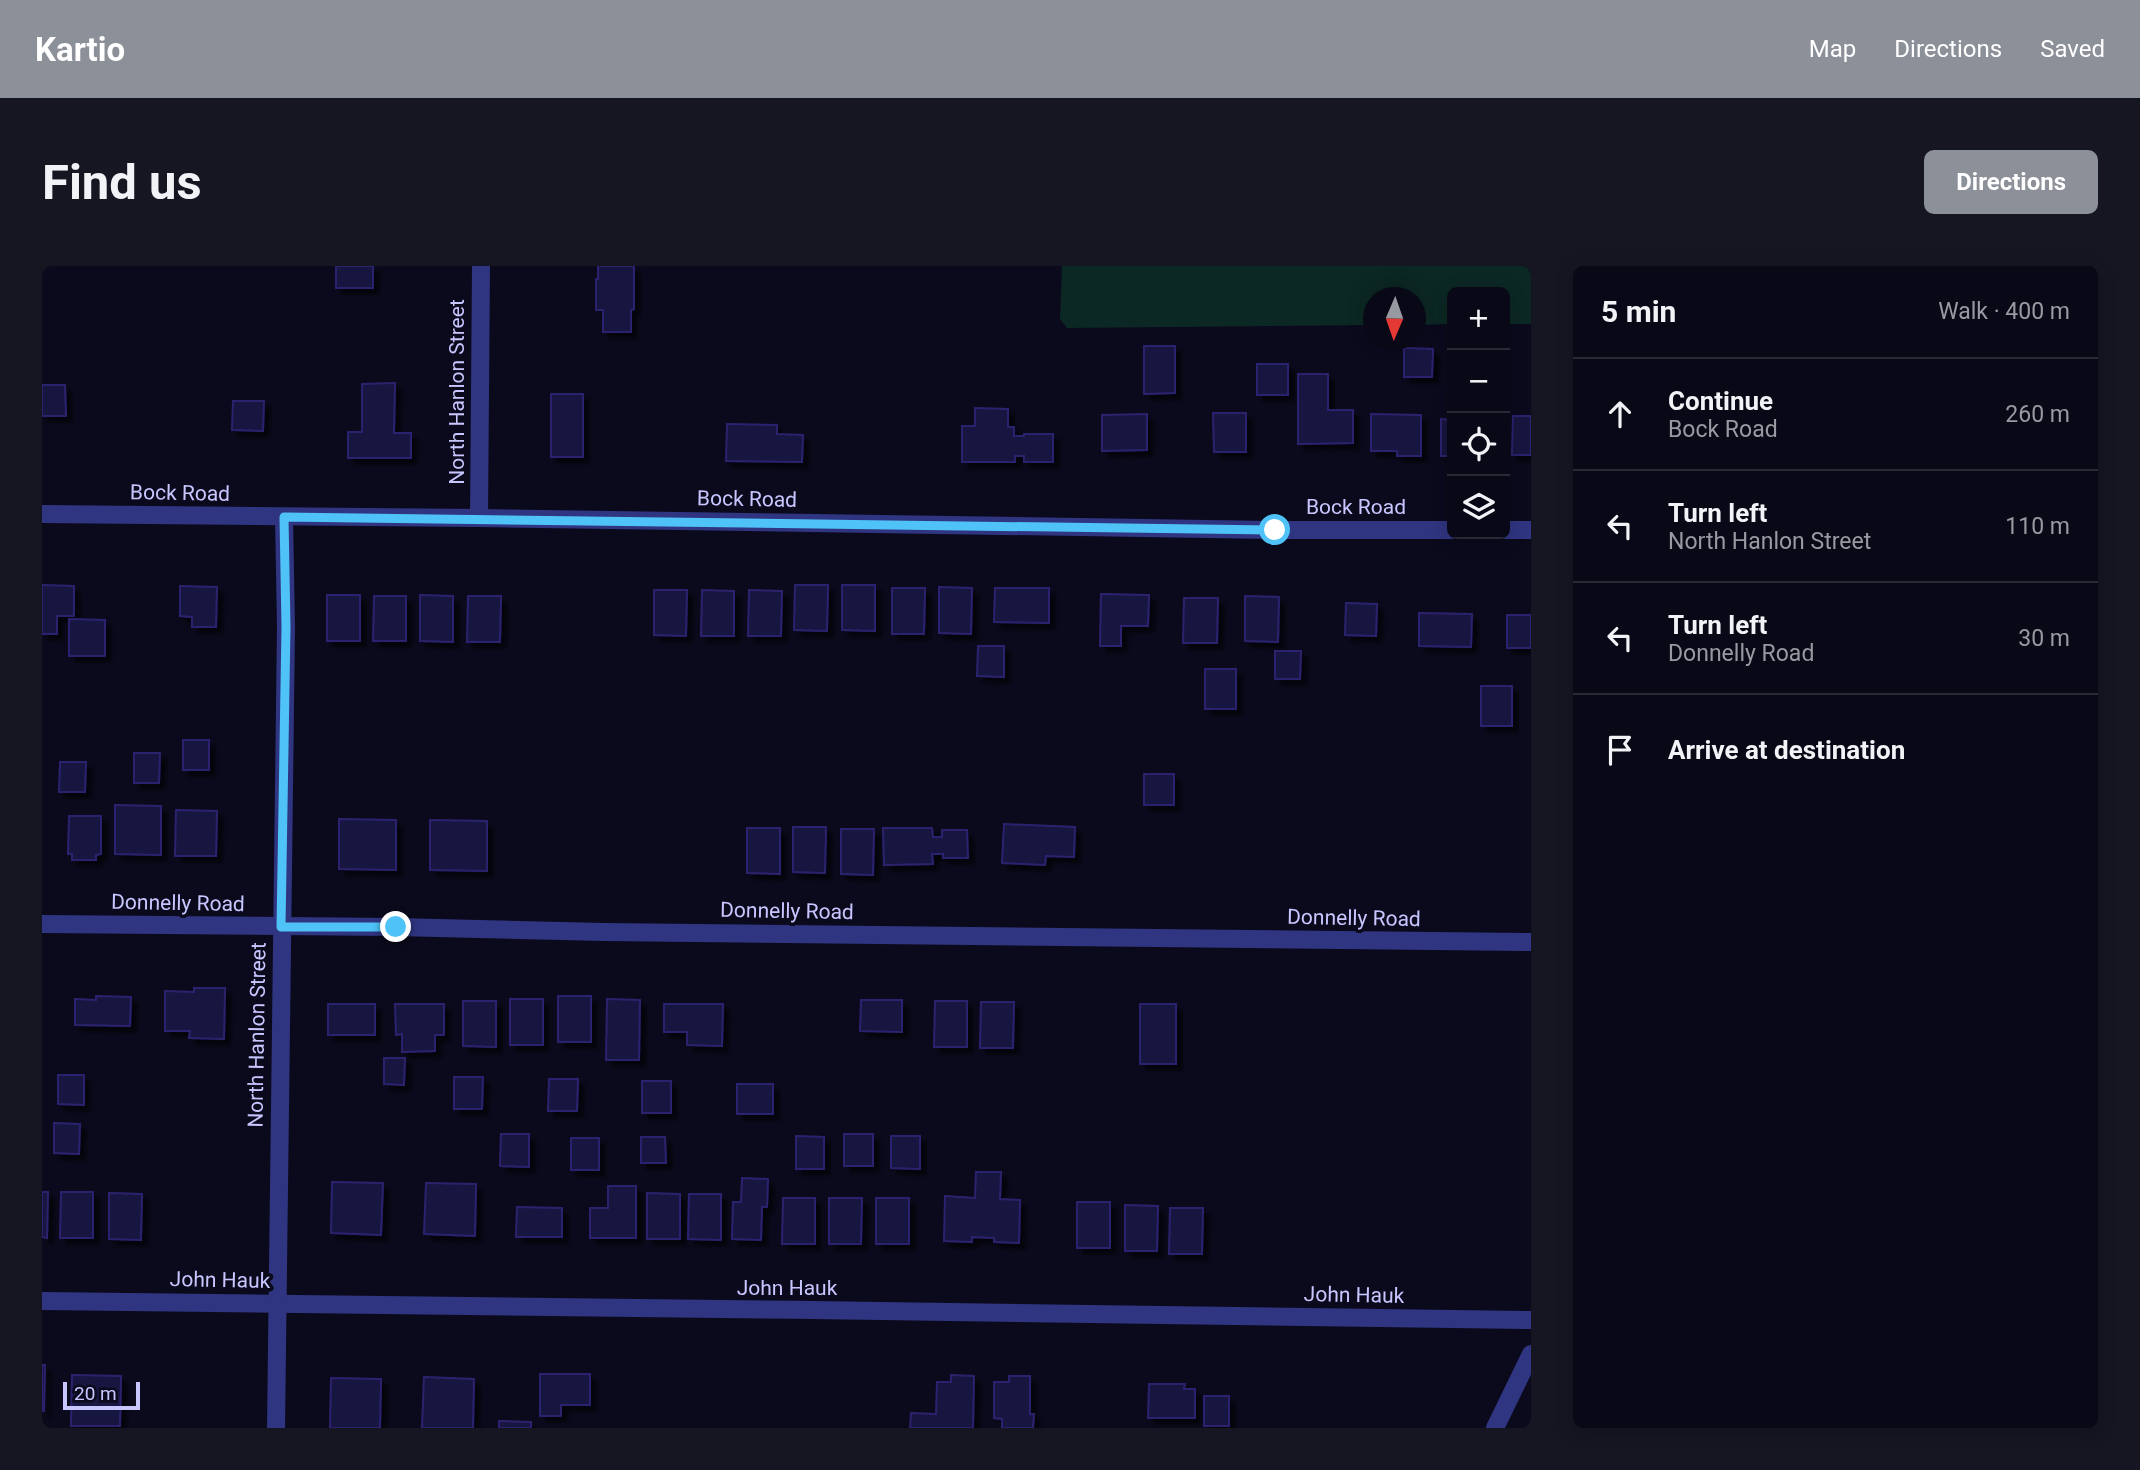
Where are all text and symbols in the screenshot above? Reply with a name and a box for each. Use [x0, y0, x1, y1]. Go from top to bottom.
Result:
text: Kartio [35, 30, 125, 69]
text: Map [1809, 35, 1856, 63]
text: Directions [1894, 35, 2002, 63]
text: Saved [2040, 35, 2105, 63]
button: Directions [1924, 150, 2098, 214]
text: Find us [42, 154, 202, 211]
north arrow [1363, 287, 1426, 350]
map controls [1447, 287, 1510, 539]
button: + [1447, 287, 1510, 350]
text: 5 min [1601, 294, 1676, 329]
text: Walk · 400 m [1938, 298, 2070, 325]
street label: North Hanlon Street [445, 299, 469, 485]
button: − [1447, 350, 1510, 413]
text: Continue [1668, 386, 1773, 416]
icon: ahead [1601, 395, 1639, 433]
text: 260 m [2005, 401, 2070, 428]
button: locate [1447, 413, 1510, 476]
text: Bock Road [1668, 416, 1778, 443]
button: layers [1447, 476, 1510, 539]
street label: Bock Road [130, 480, 230, 506]
street label: Bock Road [697, 486, 797, 512]
street label: Bock Road [1306, 495, 1406, 519]
text: Turn left [1668, 498, 1767, 528]
icon: left [1601, 507, 1639, 545]
text: 110 m [2005, 513, 2070, 540]
route start [1259, 514, 1290, 545]
text: North Hanlon Street [1668, 528, 1871, 555]
text: Turn left [1668, 610, 1767, 640]
icon: left [1601, 619, 1639, 657]
text: 30 m [2018, 625, 2070, 652]
text: Donnelly Road [1668, 640, 1814, 667]
icon: arrive [1601, 731, 1639, 769]
text: Arrive at destination [1668, 735, 1905, 765]
street label: Donnelly Road [111, 890, 245, 916]
street label: Donnelly Road [720, 898, 854, 924]
street label: Donnelly Road [1287, 905, 1421, 931]
route end [380, 911, 411, 942]
street label: North Hanlon Street [243, 942, 271, 1128]
street label: John Hauk [170, 1267, 271, 1293]
street label: John Hauk [737, 1276, 838, 1300]
street label: John Hauk [1304, 1282, 1405, 1308]
scale bar [63, 1379, 140, 1411]
text: 20 m [74, 1382, 117, 1405]

